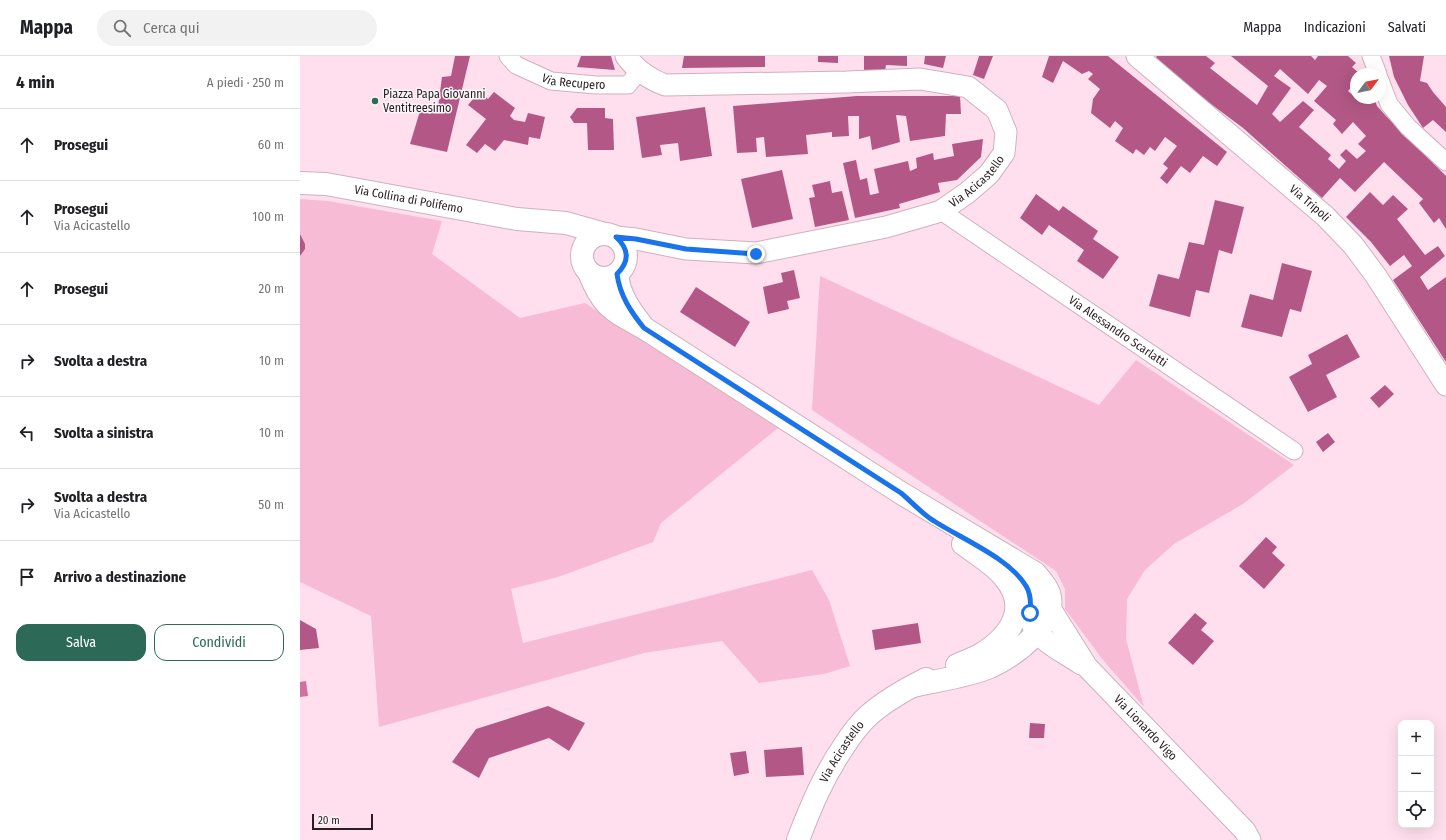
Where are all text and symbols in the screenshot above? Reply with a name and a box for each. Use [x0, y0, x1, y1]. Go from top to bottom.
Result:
search box [97, 10, 377, 46]
text: Mappa [20, 16, 73, 39]
icon: search [111, 17, 133, 39]
text: Cerca qui [143, 19, 199, 37]
text: Mappa [1243, 19, 1282, 36]
text: Indicazioni [1304, 19, 1366, 36]
text: Salvati [1388, 19, 1426, 36]
north arrow [1350, 68, 1386, 104]
street label: Via Recupero [539, 71, 605, 92]
text: 4 min [16, 72, 55, 93]
text: A piedi · 250 m [207, 75, 284, 90]
place label: Piazza Papa Giovanni Ventitreesimo [383, 87, 486, 115]
marker: Piazza Papa Giovanni Ventitreesimo [370, 96, 380, 106]
icon: ahead [16, 134, 38, 156]
text: Prosegui [54, 136, 108, 154]
text: 60 m [258, 137, 284, 152]
street label: Via Acicastello [947, 152, 1007, 210]
street label: Via Collina di Polifemo [353, 182, 464, 216]
street label: Via Tripoli [1287, 182, 1333, 224]
text: Prosegui [54, 200, 108, 218]
icon: ahead [16, 206, 38, 228]
text: 100 m [252, 209, 284, 224]
text: Via Acicastello [54, 218, 130, 233]
route end [747, 245, 765, 263]
icon: ahead [16, 278, 38, 300]
text: Prosegui [54, 280, 108, 298]
text: 20 m [258, 281, 284, 296]
street label: Via Alessandro Scarlatti [1066, 293, 1170, 370]
icon: right [16, 350, 38, 372]
text: Svolta a destra [54, 352, 147, 370]
text: 10 m [259, 353, 284, 368]
icon: left [16, 422, 38, 444]
text: Svolta a sinistra [54, 424, 154, 442]
text: 10 m [259, 425, 284, 440]
text: Svolta a destra [54, 488, 147, 506]
icon: right [16, 494, 38, 516]
text: 50 m [258, 497, 284, 512]
text: Via Acicastello [54, 506, 130, 521]
icon: arrive [16, 566, 38, 588]
text: Arrivo a destinazione [54, 568, 186, 586]
route start [1021, 604, 1039, 622]
button: Salva [16, 624, 146, 661]
button: Condividi [154, 624, 284, 661]
street label: Via Lionardo Vigo [1111, 692, 1180, 763]
street label: Via Acicastello [817, 718, 867, 785]
map controls [1398, 720, 1434, 828]
button: + [1398, 720, 1434, 756]
button: − [1398, 756, 1434, 792]
button: locate [1398, 792, 1434, 828]
scale bar [312, 812, 373, 831]
text: 20 m [318, 814, 340, 827]

